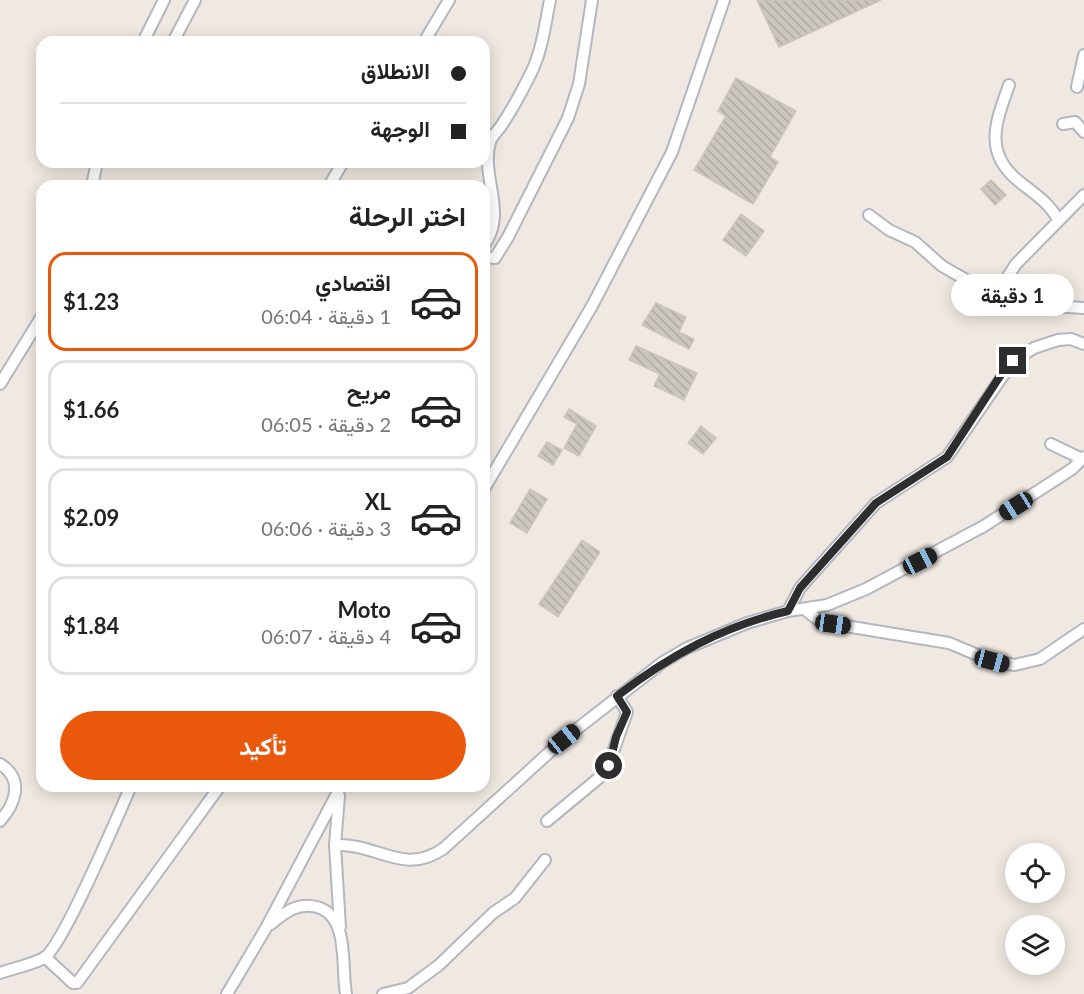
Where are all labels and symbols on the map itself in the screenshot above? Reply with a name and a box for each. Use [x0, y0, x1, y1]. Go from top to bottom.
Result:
callout: 1 دقيقة [952, 274, 1074, 316]
route end [999, 347, 1026, 374]
car [996, 489, 1036, 523]
car [900, 545, 940, 577]
car [814, 613, 852, 635]
car [972, 648, 1012, 674]
car [544, 721, 584, 757]
route start [595, 752, 622, 779]

